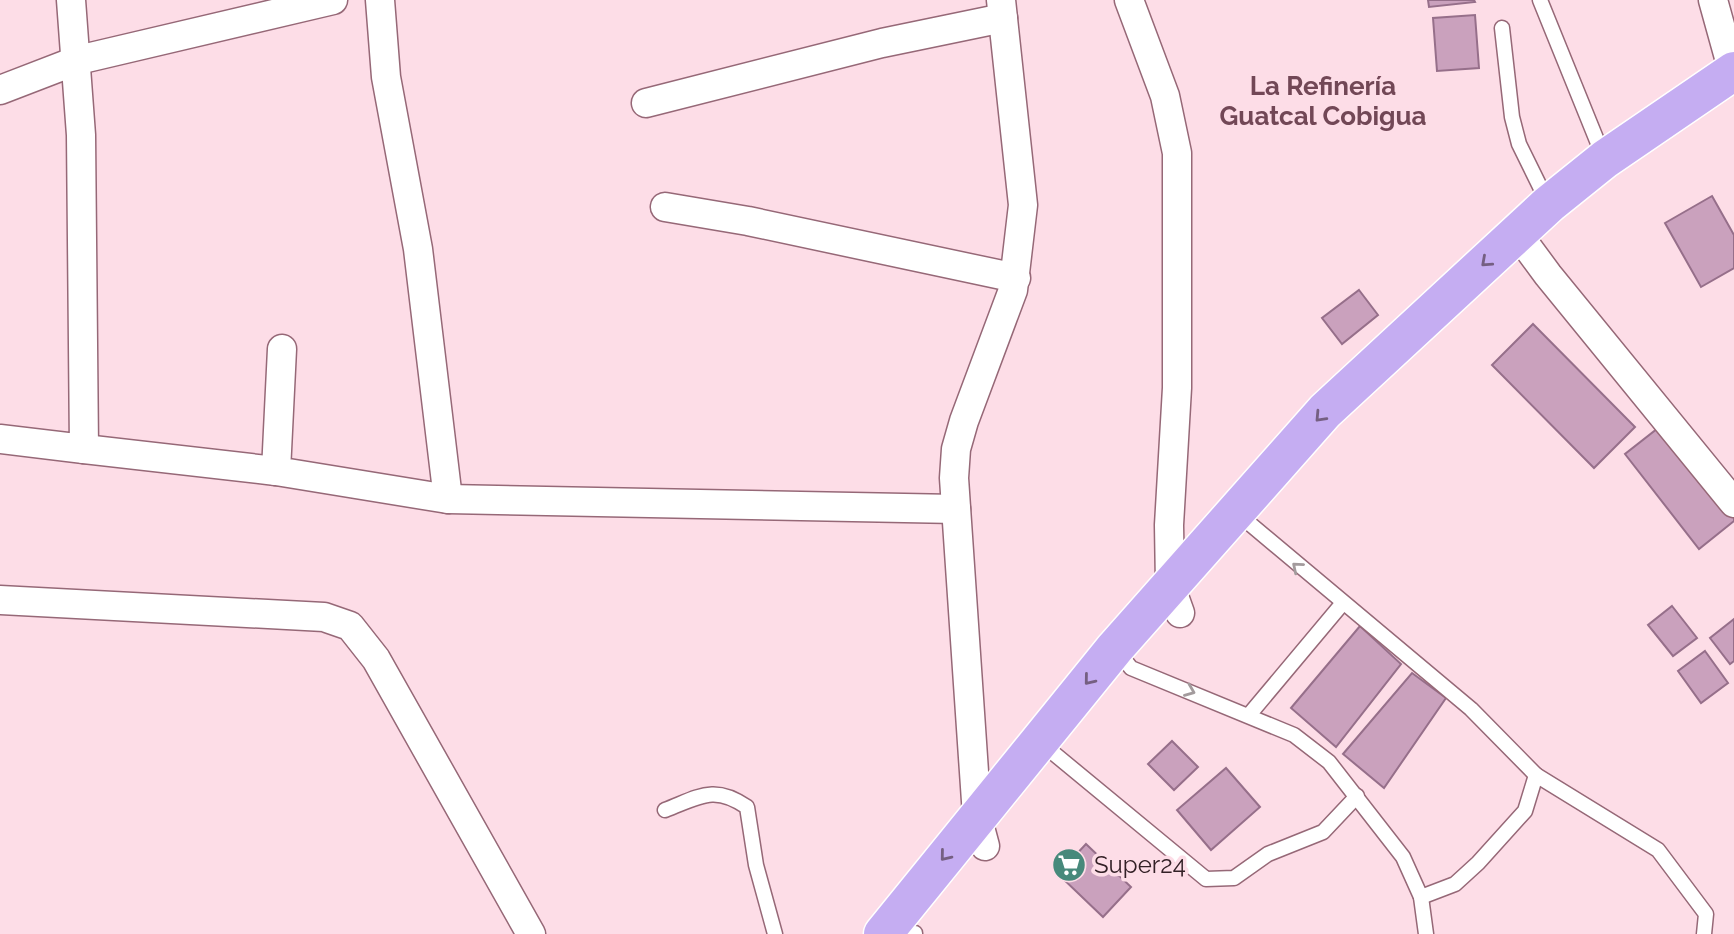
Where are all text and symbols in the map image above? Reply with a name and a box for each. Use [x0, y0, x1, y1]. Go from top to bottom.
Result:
district label: La Refinería Guatcal Cobigua [1219, 71, 1427, 131]
one-way arrow [1481, 253, 1494, 266]
one-way arrow [1315, 409, 1328, 422]
one-way arrow [1293, 563, 1306, 575]
one-way arrow [1085, 672, 1097, 685]
one-way arrow [1183, 683, 1195, 697]
supermarket icon: Super24 [1050, 846, 1088, 884]
one-way arrow [940, 848, 953, 860]
place label: Super24 [1094, 850, 1186, 879]

